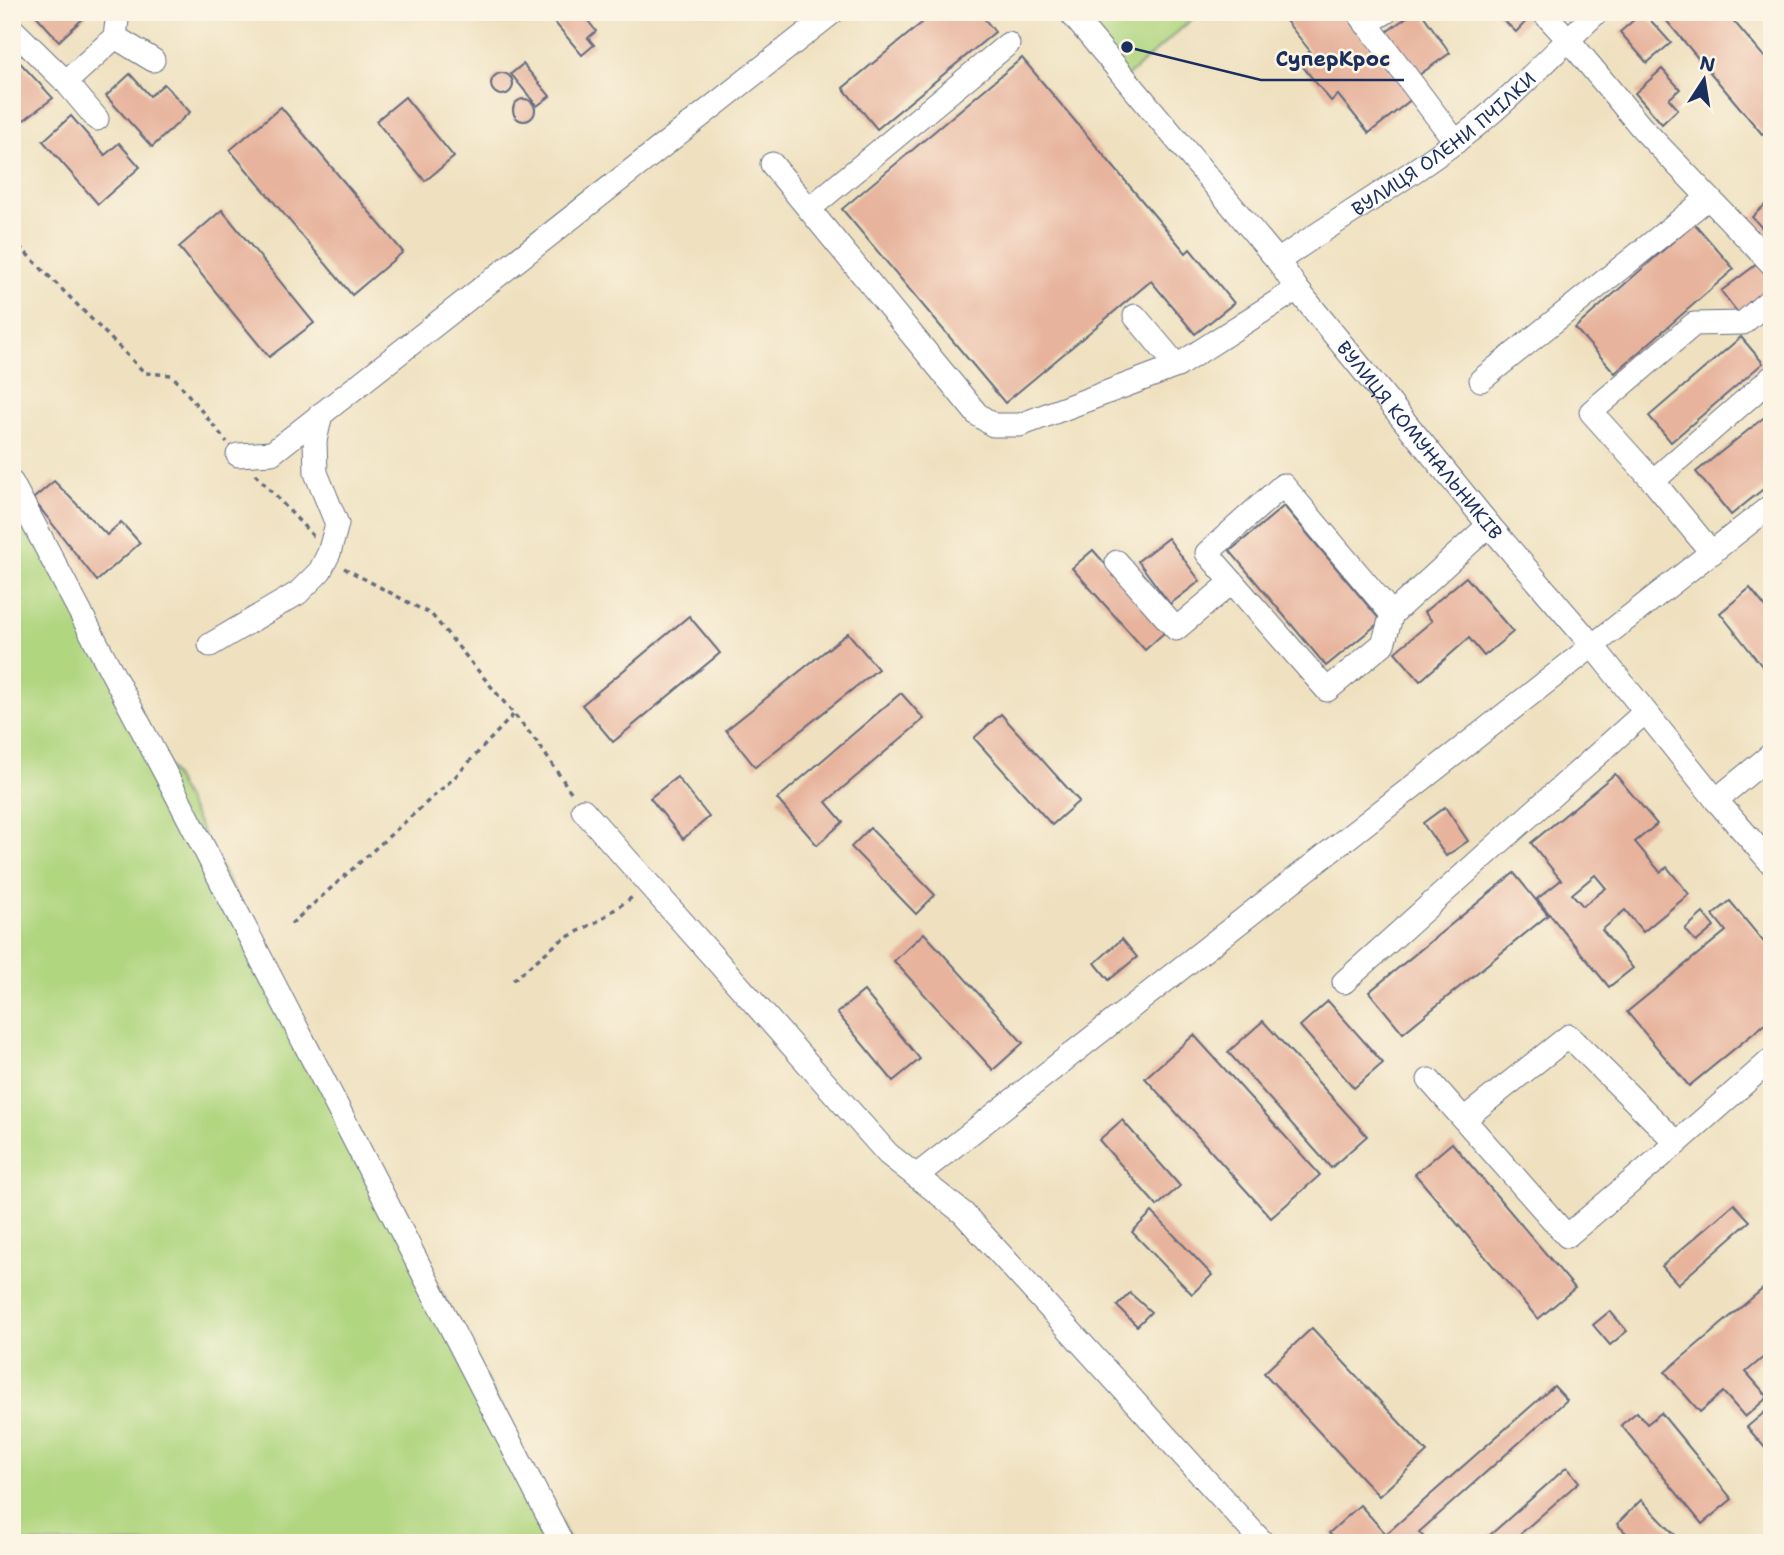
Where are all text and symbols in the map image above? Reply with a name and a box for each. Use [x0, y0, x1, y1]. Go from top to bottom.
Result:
callout: СуперКрос [1261, 38, 1404, 80]
text: СуперКрос [1275, 45, 1391, 73]
north arrow [1668, 46, 1738, 116]
text: N [1697, 50, 1717, 78]
street label: ВУЛИЦЯ ОЛЕНИ ПЧІЛКИ [1347, 66, 1541, 221]
street label: ВУЛИЦЯ КОМУНАЛЬНИКІВ [1332, 336, 1508, 545]

